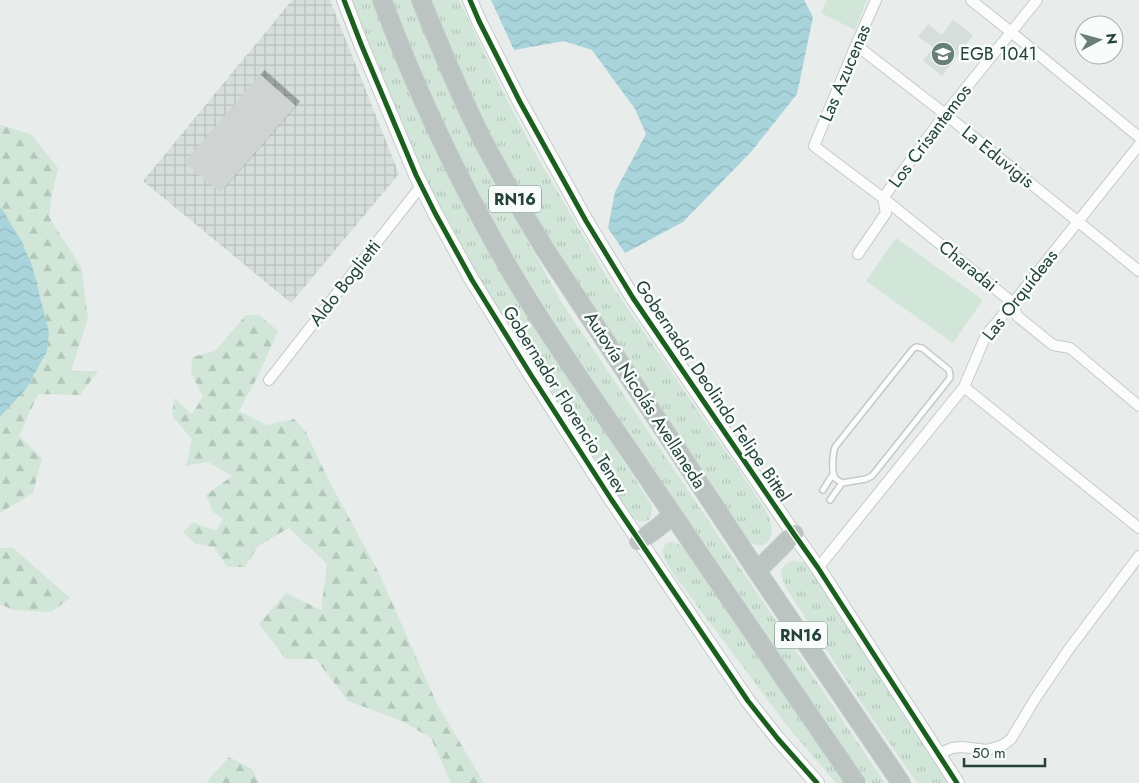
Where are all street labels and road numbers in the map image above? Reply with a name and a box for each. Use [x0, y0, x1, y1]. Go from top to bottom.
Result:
street label: Las Azucenas [813, 21, 877, 125]
street label: Los Crisantemos [882, 79, 978, 193]
street label: La Eduvigis [956, 120, 1040, 194]
road number: RN16 [489, 185, 541, 212]
street label: Aldo Boglietti [303, 234, 387, 332]
street label: Charadai [933, 234, 1003, 298]
street label: Las Orquídeas [976, 244, 1064, 346]
street label: Gobernador Deolindo Felipe Bittel [629, 275, 797, 507]
street label: Gobernador Florencio Tenev [496, 301, 634, 499]
street label: Autovía Nicolás Avellaneda [578, 306, 712, 494]
road number: RN16 [775, 622, 827, 648]

